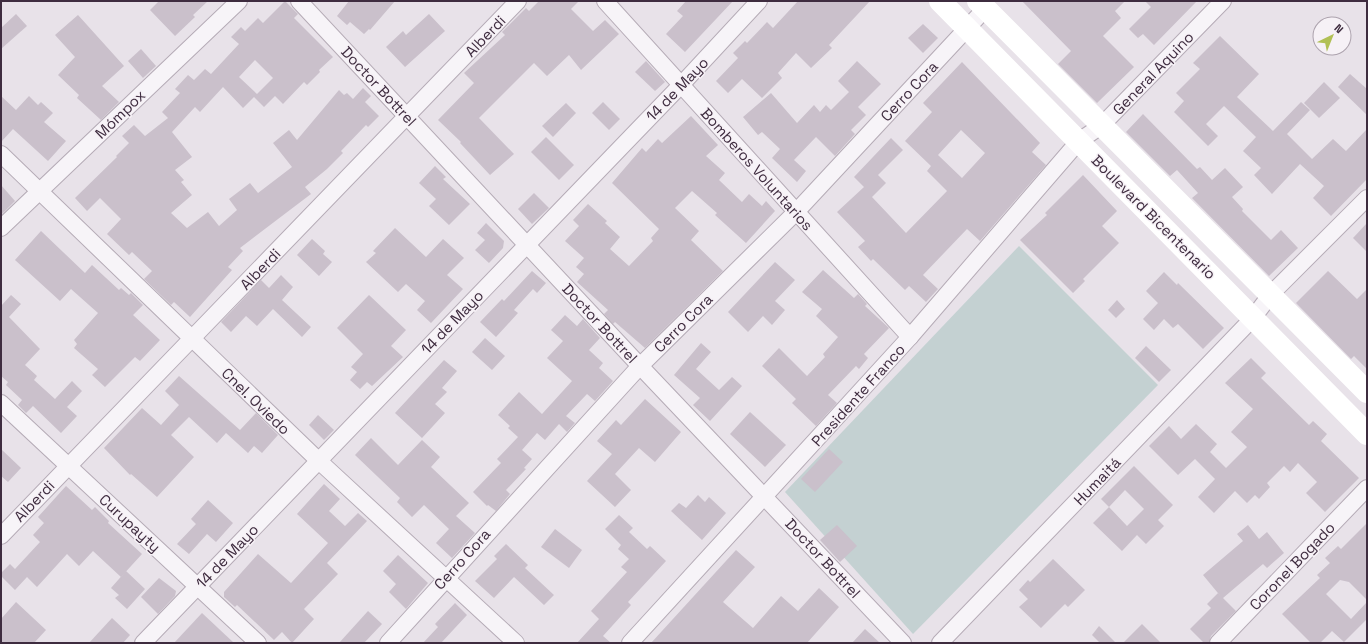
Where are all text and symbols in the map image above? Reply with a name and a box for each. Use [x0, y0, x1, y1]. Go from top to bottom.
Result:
street label: Alberdi [461, 11, 509, 61]
north arrow [1312, 16, 1352, 56]
text: N [1331, 21, 1346, 36]
street label: General Aquino [1108, 27, 1198, 119]
street label: Doctor Bottrel [337, 42, 421, 130]
street label: 14 de Mayo [642, 53, 712, 125]
street label: Cerro Cora [876, 57, 942, 125]
street label: Mómpox [91, 85, 149, 143]
street label: Bomberos Voluntarios [697, 104, 817, 234]
street label: Boulevard Bicentenario [1088, 151, 1220, 283]
street label: Alberdi [236, 244, 284, 294]
street label: Doctor Bottrel [558, 279, 642, 367]
street label: 14 de Mayo [417, 286, 487, 358]
street label: Cerro Cora [650, 289, 717, 356]
street label: Presidente Franco [807, 340, 909, 450]
street label: Cnel. Oviedo [218, 364, 294, 438]
street label: Humaitá [1069, 453, 1125, 509]
street label: Alberdi [10, 476, 58, 526]
street label: Curupayty [95, 490, 165, 556]
street label: Doctor Bottrel [781, 514, 865, 602]
street label: Coronel Bogado [1245, 518, 1339, 614]
street label: 14 de Mayo [192, 520, 262, 592]
street label: Cerro Cora [430, 524, 495, 593]

